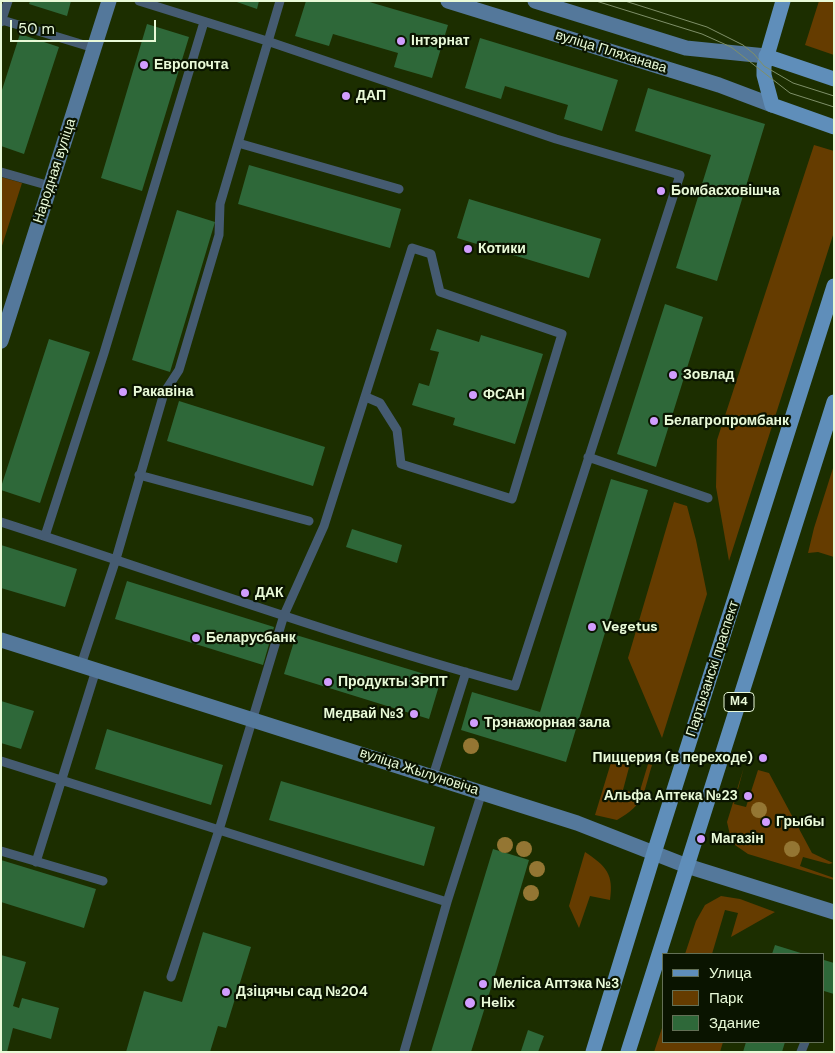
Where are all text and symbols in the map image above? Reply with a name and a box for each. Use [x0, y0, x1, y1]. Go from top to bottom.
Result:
scale bar [12, 10, 159, 42]
text: 50 m [18, 19, 55, 39]
street label: вуліца Пляханава [553, 27, 669, 77]
place label: Інтэрнат [411, 33, 470, 49]
marker: Інтэрнат [395, 35, 407, 47]
place label: Европочта [154, 57, 228, 73]
marker: Европочта [138, 59, 150, 71]
place label: ДАП [356, 88, 386, 104]
marker: ДАП [340, 90, 352, 102]
street label: Народная вуліца [30, 117, 80, 225]
place label: Бомбасховішча [671, 183, 780, 199]
marker: Бомбасховішча [655, 185, 667, 197]
place label: Котики [478, 241, 526, 257]
marker: Котики [462, 243, 474, 255]
place label: Зовлад [683, 367, 734, 383]
marker: Зовлад [667, 369, 679, 381]
place label: Ракавіна [133, 384, 193, 400]
marker: Ракавіна [117, 386, 129, 398]
place label: ФСАН [483, 387, 525, 403]
marker: ФСАН [467, 389, 479, 401]
place label: Белагропромбанк [664, 413, 789, 429]
marker: Белагропромбанк [648, 415, 660, 427]
place label: ДАК [255, 585, 284, 601]
marker: ДАК [239, 587, 251, 599]
street label: Партызанскі праспект [683, 599, 743, 739]
place label: Vegetus [602, 619, 658, 635]
marker: Vegetus [586, 621, 598, 633]
place label: Беларусбанк [206, 630, 296, 646]
marker: Беларусбанк [190, 632, 202, 644]
place label: Продукты ЗРПТ [338, 674, 448, 690]
marker: Продукты ЗРПТ [322, 676, 334, 688]
road number: М4 [724, 692, 754, 712]
place label: Медвай №3 [324, 706, 404, 722]
marker: Медвай №3 [408, 708, 420, 720]
place label: Трэнажорная зала [484, 715, 610, 731]
marker: Трэнажорная зала [468, 717, 480, 729]
street label: вуліца Жылуновіча [357, 745, 481, 799]
place label: Пиццерия (в переходе) [593, 750, 753, 766]
marker: Пиццерия (в переходе) [757, 752, 769, 764]
place label: Альфа Аптека №23 [604, 788, 738, 804]
marker: Альфа Аптека №23 [742, 790, 754, 802]
place label: Грыбы [776, 814, 825, 830]
marker: Грыбы [760, 816, 772, 828]
place label: Магазін [711, 831, 764, 847]
marker: Магазін [695, 833, 707, 845]
legend [662, 953, 825, 1043]
text: Улица [709, 963, 752, 983]
place label: Меліса Аптэка №3 [493, 976, 620, 992]
marker: Меліса Аптэка №3 [477, 978, 489, 990]
place label: Дзіцячы сад №204 [236, 984, 368, 1000]
marker: Дзіцячы сад №204 [220, 986, 232, 998]
text: Парк [709, 988, 743, 1008]
place label: Helix [481, 995, 515, 1011]
marker: Helix [463, 996, 477, 1010]
text: Здание [709, 1013, 760, 1033]

